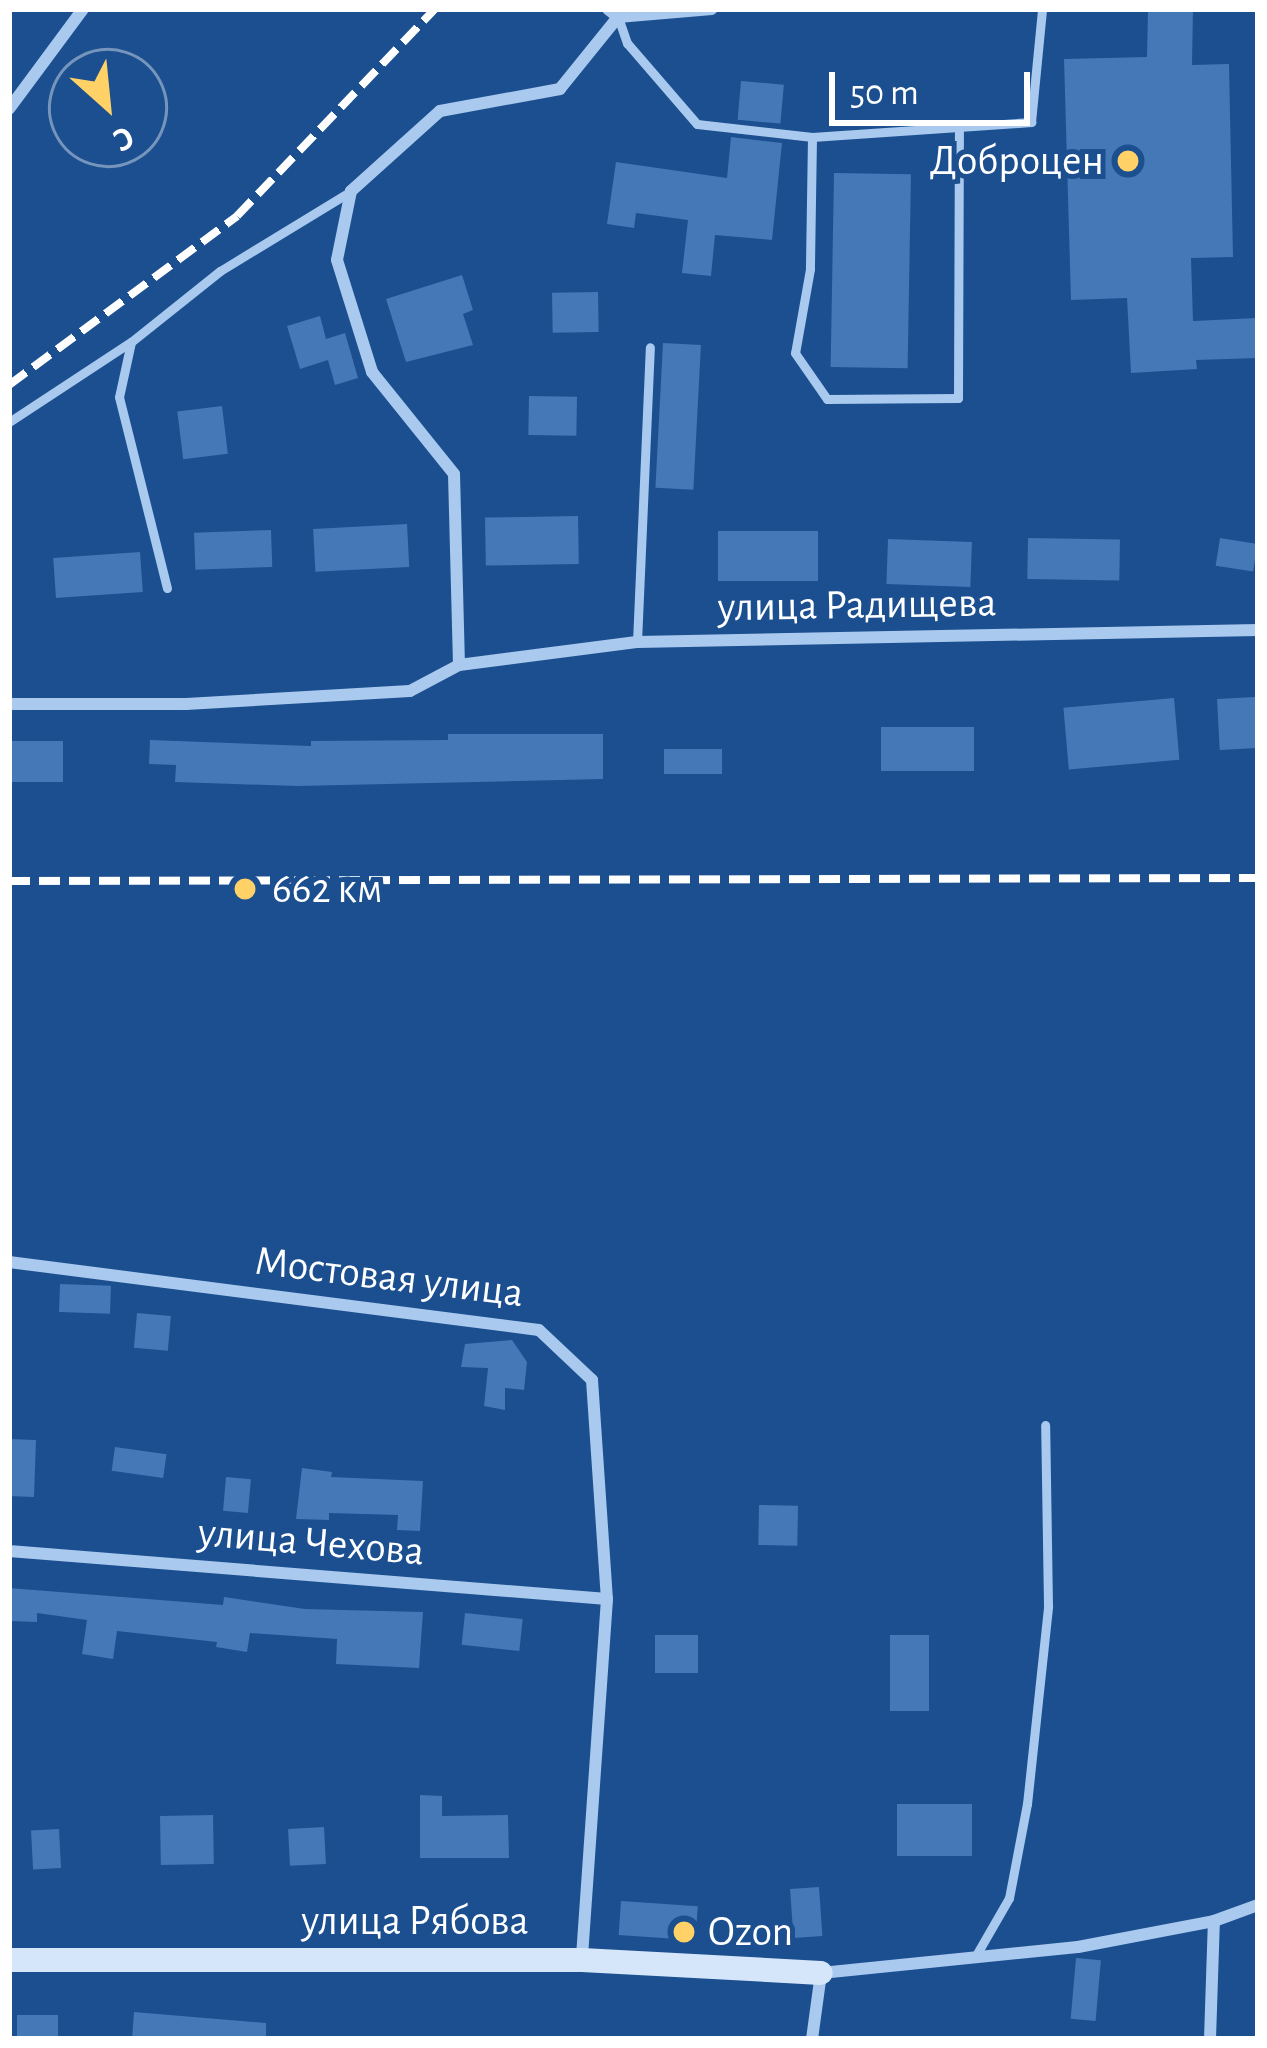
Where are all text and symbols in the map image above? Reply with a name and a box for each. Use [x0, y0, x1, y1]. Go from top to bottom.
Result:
north arrow [48, 48, 168, 168]
scale bar [835, 48, 1036, 122]
text: 50 m [850, 75, 919, 111]
text: С [108, 119, 139, 157]
place label: Доброцен [930, 136, 1104, 186]
marker: Доброцен [1115, 148, 1141, 174]
street label: улица Радищева [717, 577, 997, 633]
place label: 662 км [272, 864, 383, 914]
marker: 662 км [229, 873, 261, 905]
street label: Мостовая улица [252, 1236, 526, 1318]
street label: улица Чехова [196, 1507, 426, 1577]
street label: улица Рябова [301, 1896, 529, 1946]
place label: Ozon [708, 1907, 793, 1957]
marker: Ozon [671, 1919, 697, 1945]

